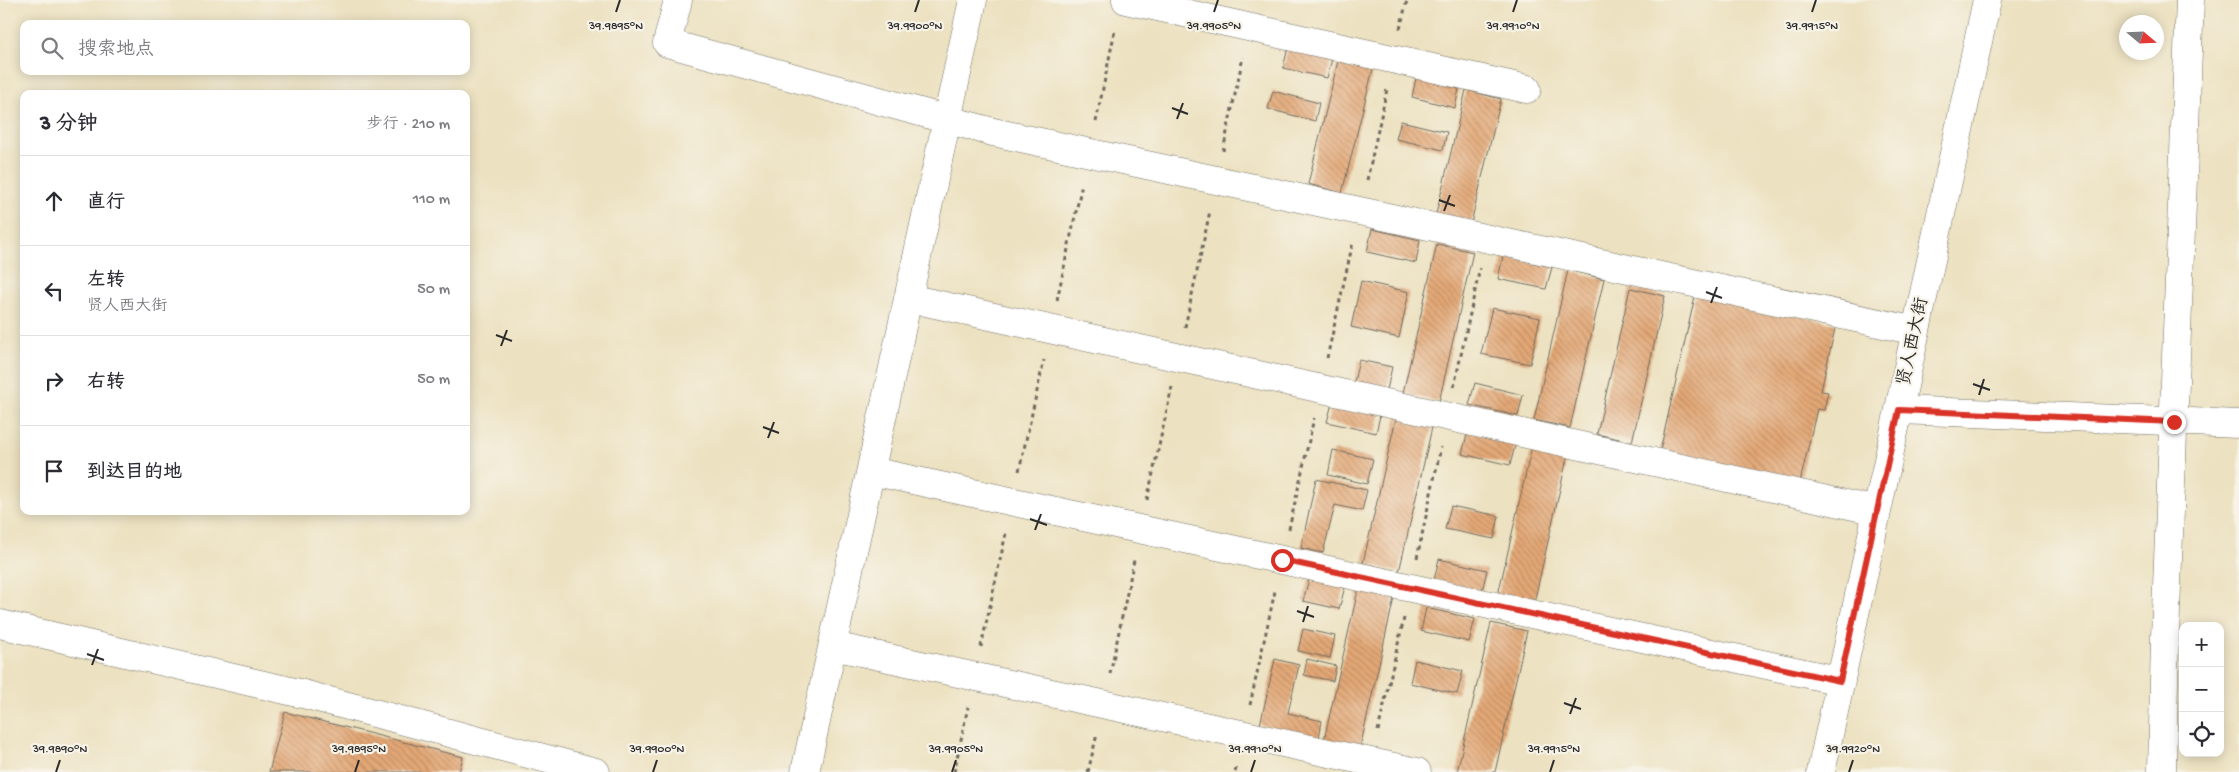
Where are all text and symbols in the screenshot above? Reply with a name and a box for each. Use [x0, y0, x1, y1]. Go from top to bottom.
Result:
north arrow [2119, 15, 2164, 60]
search box [20, 20, 470, 75]
text: 39.9895°N [588, 20, 643, 34]
text: 39.9900°N [887, 20, 943, 34]
text: 39.9905°N [1186, 20, 1241, 34]
text: 39.9910°N [1486, 20, 1540, 34]
text: 39.9915°N [1785, 20, 1838, 34]
icon: search [38, 34, 66, 62]
text: 搜索地点 [78, 39, 154, 62]
text: 3 分钟 [40, 113, 98, 138]
text: 步行 · 210 m [367, 116, 450, 135]
icon: ahead [40, 187, 68, 215]
text: 110 m [413, 191, 450, 210]
text: 直行 [87, 192, 125, 215]
text: 左转 [87, 270, 125, 293]
icon: left [40, 277, 68, 305]
text: 50 m [417, 281, 450, 300]
street label: 贤人西大街 [1893, 296, 1934, 388]
text: 贤人西大街 [87, 298, 167, 317]
icon: right [40, 367, 68, 395]
text: 50 m [417, 371, 450, 390]
text: 右转 [87, 372, 125, 395]
route end [2163, 411, 2186, 434]
icon: arrive [40, 457, 68, 485]
text: 到达目的地 [87, 462, 182, 485]
route start [1271, 549, 1294, 572]
map controls [2179, 622, 2224, 757]
button: + [2179, 622, 2224, 667]
button: − [2179, 667, 2224, 712]
button: locate [2179, 712, 2224, 757]
text: 39.9890°N [32, 743, 87, 757]
text: 39.9895°N [331, 743, 386, 757]
text: 39.9900°N [629, 743, 685, 757]
text: 39.9905°N [928, 743, 983, 757]
text: 39.9910°N [1228, 743, 1282, 757]
text: 39.9915°N [1527, 743, 1580, 757]
text: 39.9920°N [1825, 743, 1880, 757]

